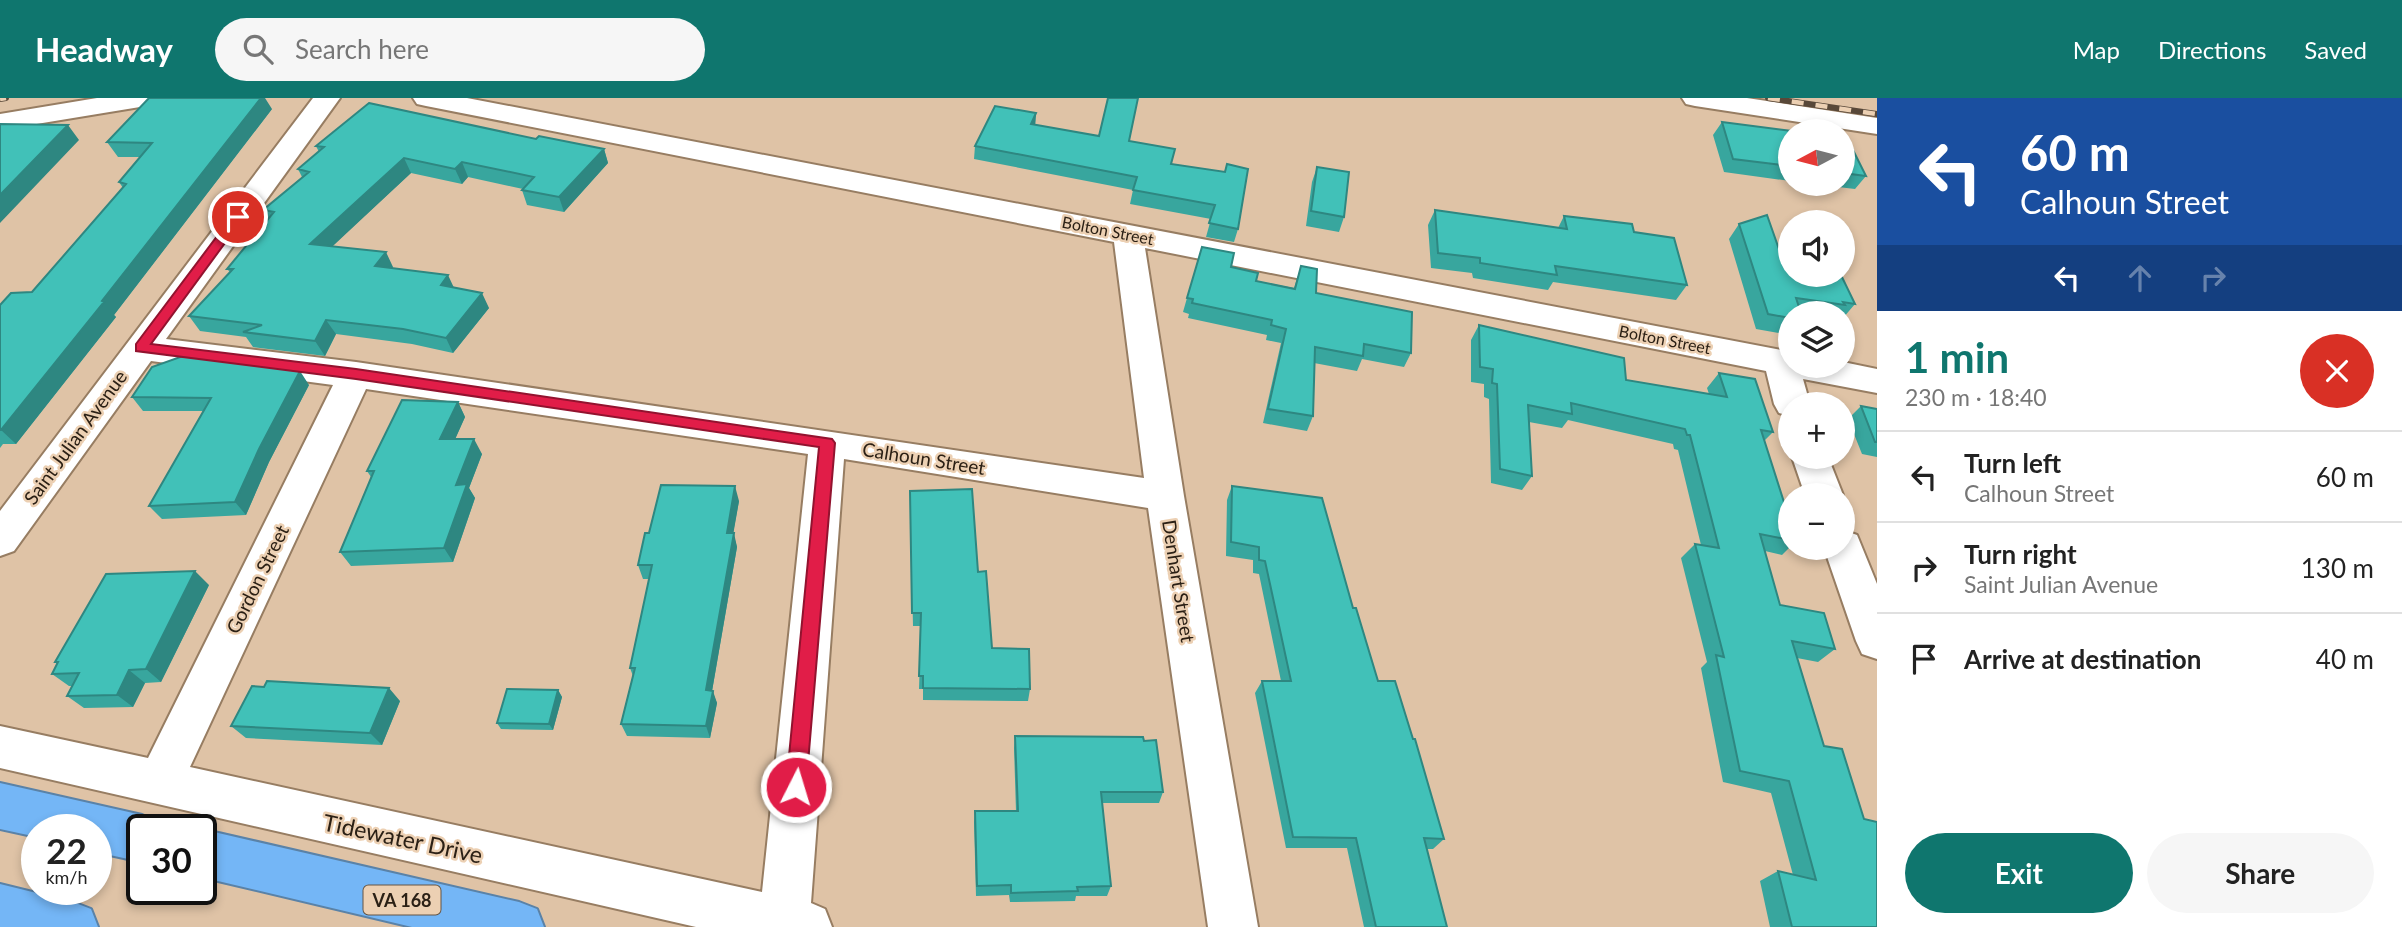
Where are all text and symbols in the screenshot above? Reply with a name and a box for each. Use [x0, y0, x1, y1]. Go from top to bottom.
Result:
search box [215, 18, 705, 81]
text: Headway [35, 29, 173, 69]
icon: search [239, 30, 277, 68]
text: Search here [295, 33, 429, 65]
text: Map [2073, 35, 2120, 64]
text: Directions [2158, 35, 2266, 64]
text: Saved [2304, 35, 2367, 64]
north arrow [1778, 119, 1855, 196]
map controls [1778, 119, 1855, 560]
text: 60 m [2020, 123, 2130, 181]
icon: left [1905, 126, 1996, 217]
text: Calhoun Street [2020, 182, 2229, 221]
pin [208, 187, 268, 247]
icon: arrive [219, 198, 257, 236]
button: sound [1778, 210, 1855, 287]
street label: Bolton Street [1061, 212, 1156, 248]
icon: left [2048, 259, 2086, 297]
icon: ahead [2121, 259, 2159, 297]
icon: right [2194, 259, 2232, 297]
button: layers [1778, 301, 1855, 378]
street label: Bolton Street [1618, 321, 1713, 357]
text: 1 min [1905, 332, 2009, 382]
button: close [2300, 334, 2374, 408]
street label: Saint Julian Avenue [19, 365, 131, 509]
text: 230 m · 18:40 [1905, 383, 2047, 411]
button: + [1778, 392, 1855, 469]
street label: Calhoun Street [861, 437, 987, 479]
text: Turn left [1964, 447, 2061, 479]
icon: left [1905, 458, 1943, 496]
text: 60 m [2316, 461, 2374, 493]
text: Calhoun Street [1964, 479, 2114, 507]
button: − [1778, 483, 1855, 560]
street label: Denhart Street [1158, 518, 1200, 644]
street label: Gordon Street [221, 521, 293, 637]
text: Turn right [1964, 538, 2077, 570]
icon: right [1905, 549, 1943, 587]
text: 130 m [2301, 552, 2374, 584]
text: Saint Julian Avenue [1964, 570, 2158, 598]
icon: arrive [1905, 640, 1943, 678]
text: Arrive at destination [1964, 643, 2201, 675]
text: 40 m [2316, 643, 2374, 675]
position arrow [759, 750, 833, 824]
street label: Tidewater Drive [321, 807, 485, 869]
speed limit sign: 30 [126, 814, 217, 905]
text: 22 [46, 829, 87, 871]
button: Exit [1905, 833, 2133, 913]
button: Share [2147, 833, 2374, 913]
text: km/h [45, 866, 88, 888]
road number: VA 168 [364, 886, 440, 914]

